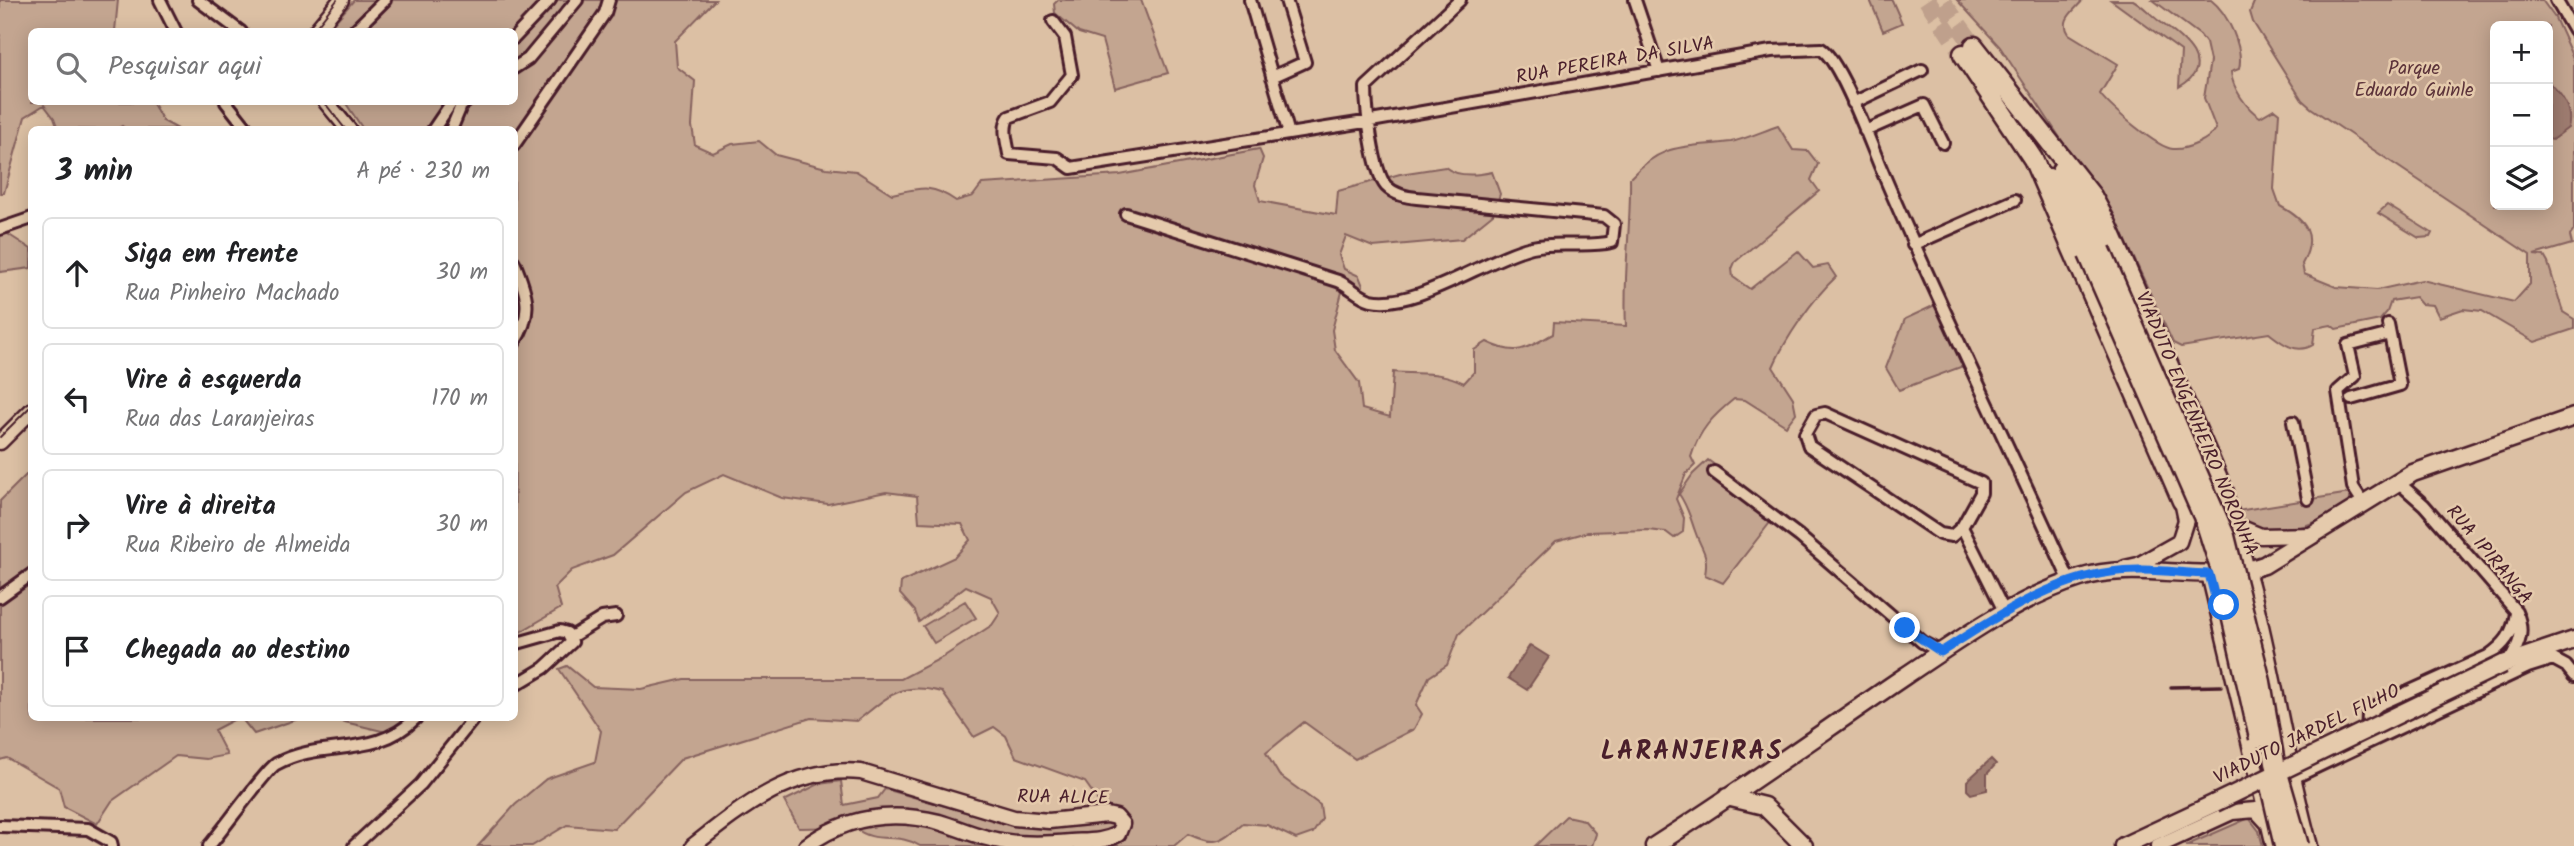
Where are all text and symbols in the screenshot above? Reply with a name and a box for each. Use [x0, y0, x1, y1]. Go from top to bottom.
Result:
map controls [2490, 21, 2553, 210]
button: + [2490, 21, 2553, 84]
search box [28, 28, 518, 105]
street label: RUA PEREIRA DA SILVA [1513, 29, 1717, 93]
text: Pesquisar aqui [108, 46, 261, 88]
icon: search [52, 48, 90, 86]
park label: Parque Eduardo Guinle [2354, 54, 2474, 106]
button: − [2490, 84, 2553, 147]
button: layers [2490, 147, 2553, 210]
text: 3 min [56, 148, 133, 196]
text: A pé · 230 m [356, 154, 490, 190]
text: Siga em frente [125, 234, 298, 276]
icon: ahead [58, 254, 96, 292]
text: 30 m [436, 255, 488, 291]
text: Rua Pinheiro Machado [125, 276, 339, 312]
street label: VIADUTO ENGENHEIRO NORONHA [2127, 287, 2265, 561]
text: Vire à esquerda [125, 360, 302, 402]
icon: left [58, 380, 96, 418]
text: 170 m [431, 381, 488, 417]
text: Rua das Laranjeiras [125, 402, 315, 438]
text: Vire à direita [125, 486, 276, 528]
street label: RUA IPIRANGA [2438, 498, 2540, 612]
icon: right [58, 506, 96, 544]
text: 30 m [436, 507, 488, 543]
text: Rua Ribeiro de Almeida [125, 528, 351, 564]
route start [2208, 589, 2239, 620]
route end [1889, 612, 1920, 643]
text: Chegada ao destino [125, 630, 350, 672]
icon: arrive [58, 632, 96, 670]
street label: VIADUTO JARDEL FILHO [2209, 677, 2406, 793]
district label: LARANJEIRAS [1601, 731, 1783, 773]
street label: RUA ALICE [1017, 782, 1110, 814]

